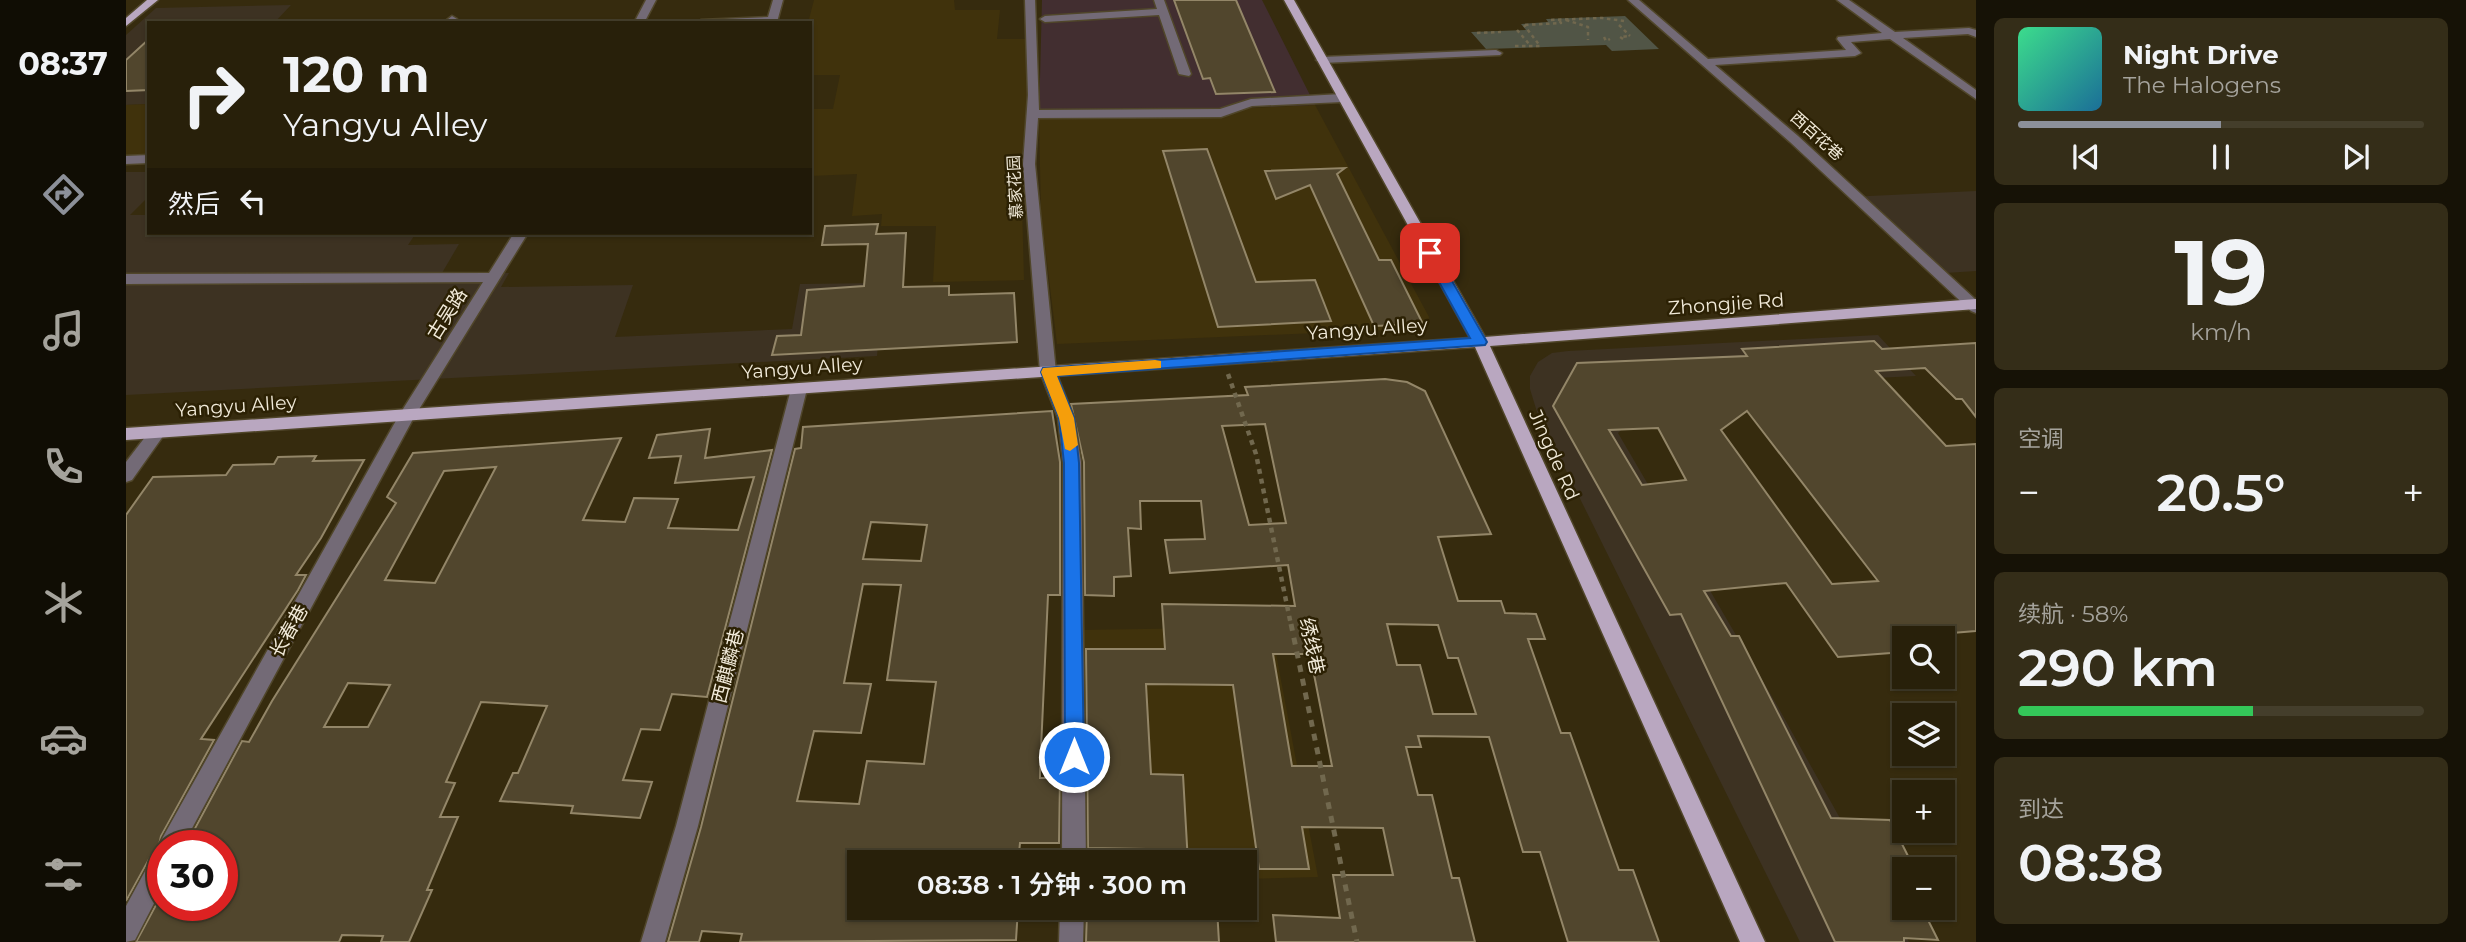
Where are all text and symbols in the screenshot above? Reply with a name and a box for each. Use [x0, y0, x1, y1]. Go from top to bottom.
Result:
text: Night Drive [2123, 39, 2279, 71]
text: 08:37 [18, 44, 108, 83]
text: 120 m [283, 45, 430, 104]
icon: right [168, 49, 259, 140]
text: The Halogens [2123, 71, 2281, 99]
text: Yangyu Alley [283, 105, 487, 144]
street label: 西百花巷 [1787, 108, 1847, 164]
icon: previous [2067, 138, 2105, 176]
icon: pause [2202, 138, 2240, 176]
icon: next [2337, 138, 2375, 176]
street label: 慕家花园 [1004, 155, 1026, 219]
icon: directions [39, 170, 88, 219]
icon: left [234, 182, 272, 220]
text: 然后 [168, 188, 220, 220]
text: 19 [2174, 217, 2268, 328]
pin [1400, 223, 1460, 283]
icon: arrive [1411, 234, 1449, 272]
street label: 古吴路 [422, 284, 472, 344]
street label: Zhongjie Rd [1667, 288, 1785, 320]
icon: music [39, 306, 88, 355]
street label: Yangyu Alley [1306, 313, 1429, 345]
text: km/h [2190, 318, 2252, 346]
street label: Yangyu Alley [741, 352, 864, 384]
street label: Yangyu Alley [175, 390, 298, 422]
street label: Jingde Rd [1523, 405, 1584, 504]
text: 空调 [2018, 425, 2064, 453]
icon: phone [39, 442, 88, 491]
text: 20.5° [2157, 461, 2285, 524]
text: − [2018, 469, 2040, 516]
text: + [2402, 469, 2424, 516]
icon: climate [39, 578, 88, 627]
street label: 长春巷 [265, 600, 313, 662]
text: 续航 · 58% [2018, 600, 2128, 628]
street label: 绣线巷 [1295, 616, 1329, 676]
street label: 西麒麟巷 [708, 626, 748, 706]
map controls [1892, 626, 1955, 920]
button: search [1892, 626, 1955, 689]
text: 290 km [2018, 636, 2218, 699]
button: layers [1892, 703, 1955, 766]
icon: car [39, 714, 88, 763]
position arrow [1037, 720, 1111, 794]
button: + [1892, 780, 1955, 843]
text: 到达 [2018, 795, 2064, 823]
speed limit sign: 30 [147, 830, 238, 921]
text: 08:38 [2018, 831, 2164, 894]
icon: filters [39, 850, 88, 899]
button: − [1892, 857, 1955, 920]
text: 08:38 · 1 分钟 · 300 m [917, 869, 1187, 901]

